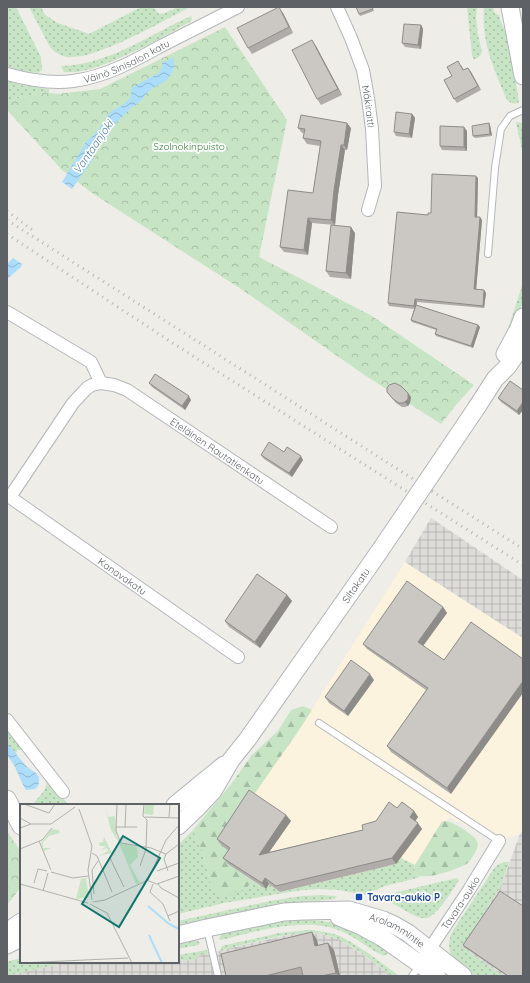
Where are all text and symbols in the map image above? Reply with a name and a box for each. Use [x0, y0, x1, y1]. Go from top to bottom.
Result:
street label: Väinö Sinisalon katu [82, 36, 172, 86]
street label: Mäkiraitti [359, 84, 378, 128]
water label: Vantaanjoki [70, 116, 117, 176]
park label: Szolnokinpuisto [153, 140, 225, 153]
street label: Eteläinen Rautatienkatu [168, 415, 267, 487]
street label: Kanavakatu [96, 554, 149, 597]
street label: Siltakatu [339, 565, 372, 605]
inset map [20, 804, 179, 963]
street label: Tavara-aukio [438, 874, 483, 932]
place label: Tavara-aukio P [367, 891, 440, 904]
marker: Tavara-aukio P [354, 892, 364, 902]
street label: Arolammintie [368, 910, 428, 951]

